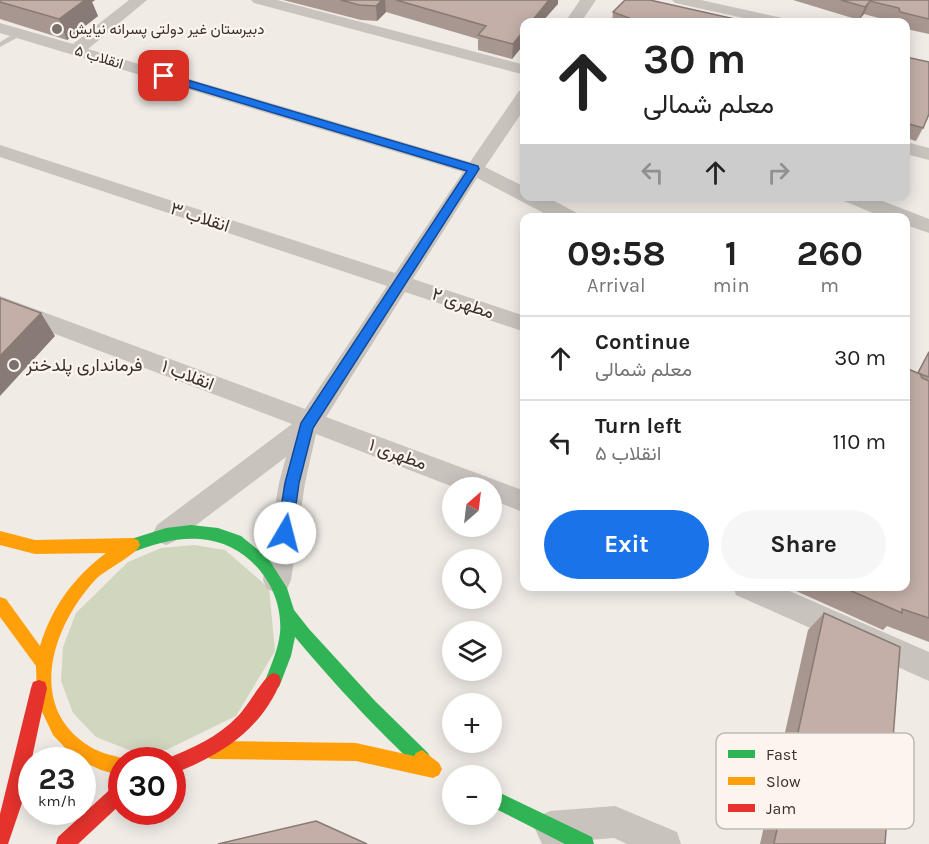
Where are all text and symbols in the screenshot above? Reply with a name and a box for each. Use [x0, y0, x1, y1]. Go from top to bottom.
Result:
place label: دبیرستان غیر دولتی پسرانه نیایش [69, 20, 264, 39]
marker: دبیرستان غیر دولتی پسرانه نیایش [50, 22, 64, 36]
text: 30 m [643, 34, 746, 84]
street label: انقلاب ۵ [73, 41, 125, 73]
icon: ahead [544, 42, 622, 120]
pin [138, 50, 189, 101]
icon: arrive [147, 59, 180, 92]
text: معلم شمالی [643, 88, 774, 120]
icon: left [636, 156, 669, 189]
icon: ahead [699, 156, 732, 189]
icon: right [762, 156, 795, 189]
street label: انقلاب ۳ [168, 197, 232, 237]
text: 09:58 [567, 232, 666, 274]
text: 1 [725, 232, 738, 274]
text: 260 [797, 232, 863, 274]
text: Arrival [587, 274, 646, 297]
text: min [713, 274, 749, 297]
text: m [820, 274, 839, 297]
street label: مطهری ۲ [429, 283, 497, 323]
text: Continue [595, 329, 690, 355]
icon: ahead [544, 342, 577, 375]
text: 30 m [834, 345, 886, 371]
place label: فرمانداری پلدختر [25, 354, 142, 377]
street label: انقلاب ۱ [159, 355, 217, 395]
marker: فرمانداری پلدختر [7, 358, 21, 372]
text: معلم شمالی [595, 358, 692, 381]
text: Turn left [595, 413, 682, 439]
icon: left [544, 426, 577, 459]
text: 110 m [833, 429, 886, 455]
street label: مطهری ۱ [366, 433, 430, 475]
text: انقلاب ۵ [595, 442, 661, 465]
north arrow [442, 477, 502, 537]
map controls [442, 477, 502, 825]
position arrow [253, 501, 317, 565]
button: Exit [544, 510, 709, 579]
button: Share [721, 510, 886, 579]
button: search [442, 549, 502, 609]
button: layers [442, 621, 502, 681]
button: + [442, 693, 502, 753]
legend [716, 733, 914, 829]
text: Fast [766, 745, 797, 764]
speed limit sign: 30 [108, 747, 186, 825]
text: 23 [39, 761, 75, 797]
button: − [442, 765, 502, 825]
text: Slow [766, 772, 801, 791]
text: km/h [38, 792, 76, 810]
text: Jam [766, 799, 796, 818]

